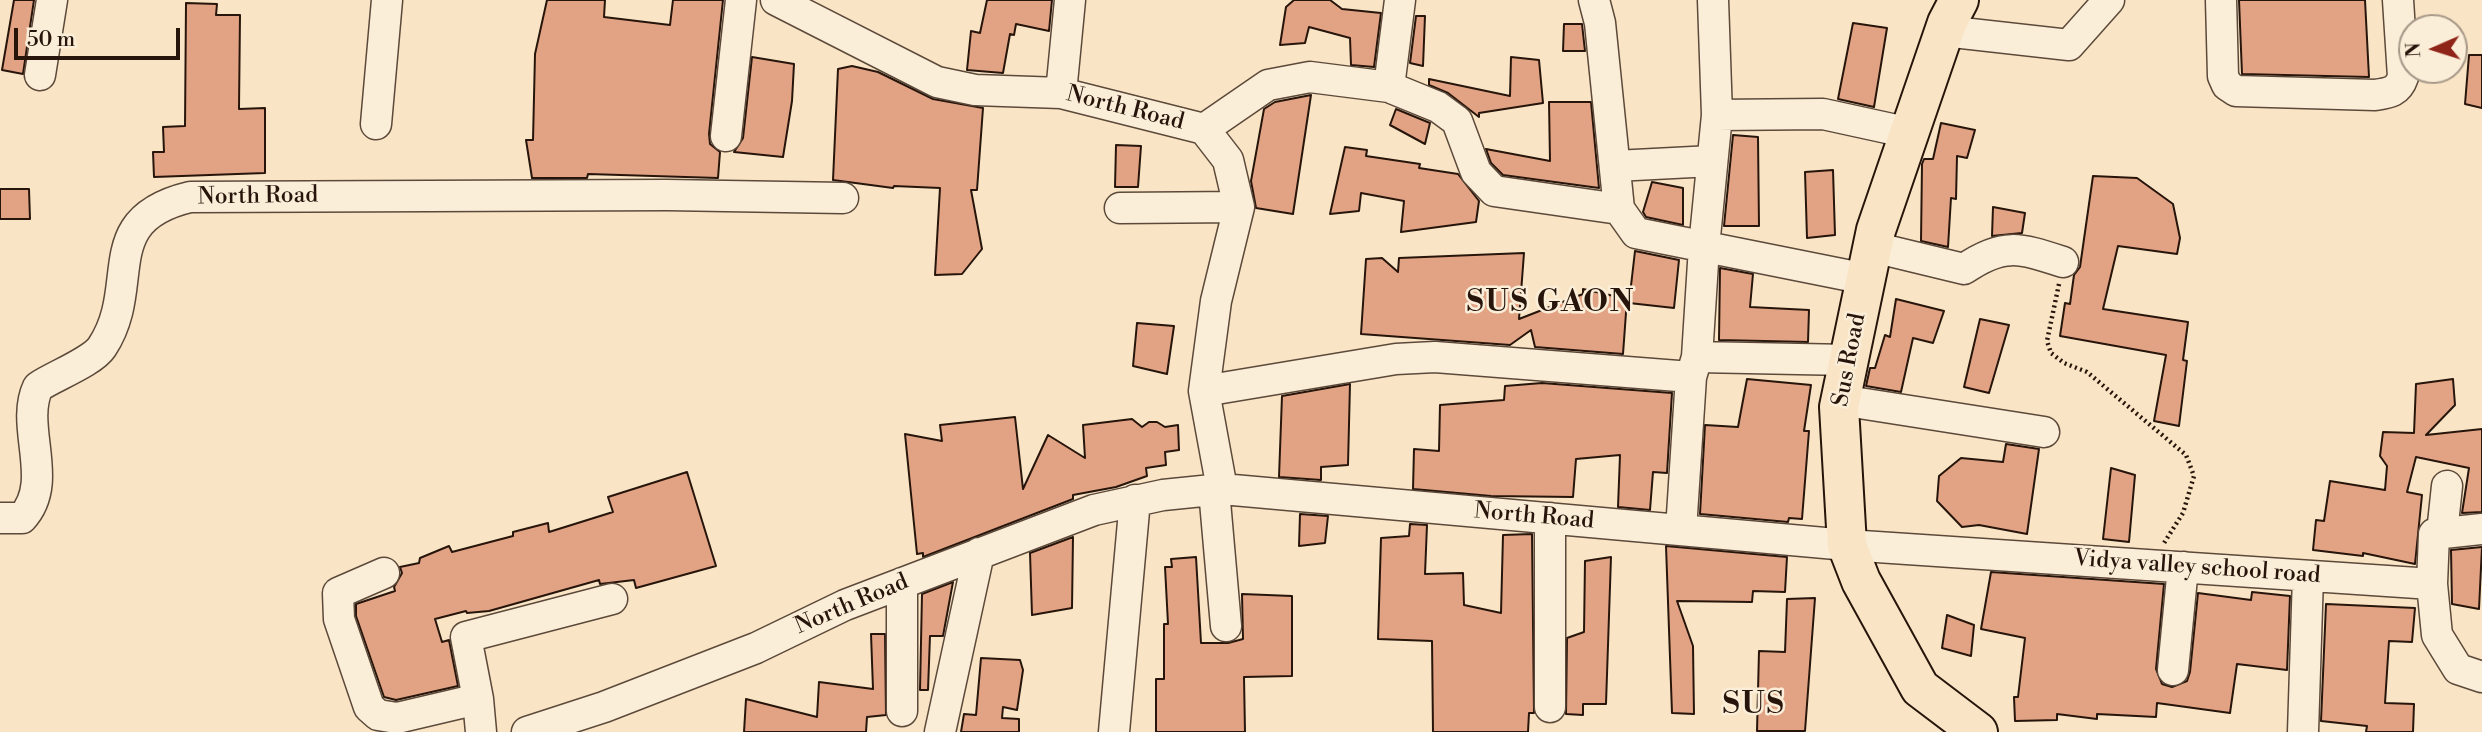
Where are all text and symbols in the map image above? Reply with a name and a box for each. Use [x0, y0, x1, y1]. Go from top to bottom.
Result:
scale bar [18, 14, 184, 58]
north arrow [2398, 14, 2468, 84]
text: 50 m [27, 27, 75, 53]
text: N [2402, 42, 2426, 58]
street label: North Road [1063, 81, 1187, 137]
street label: North Road [197, 182, 319, 212]
district label: SUS GAON [1467, 286, 1635, 322]
street label: Sus Road [1827, 311, 1873, 409]
street label: North Road [1473, 498, 1595, 536]
street label: Vidya valley school road [2073, 546, 2321, 590]
street label: North Road [791, 569, 913, 641]
district label: SUS [1723, 688, 1785, 724]

